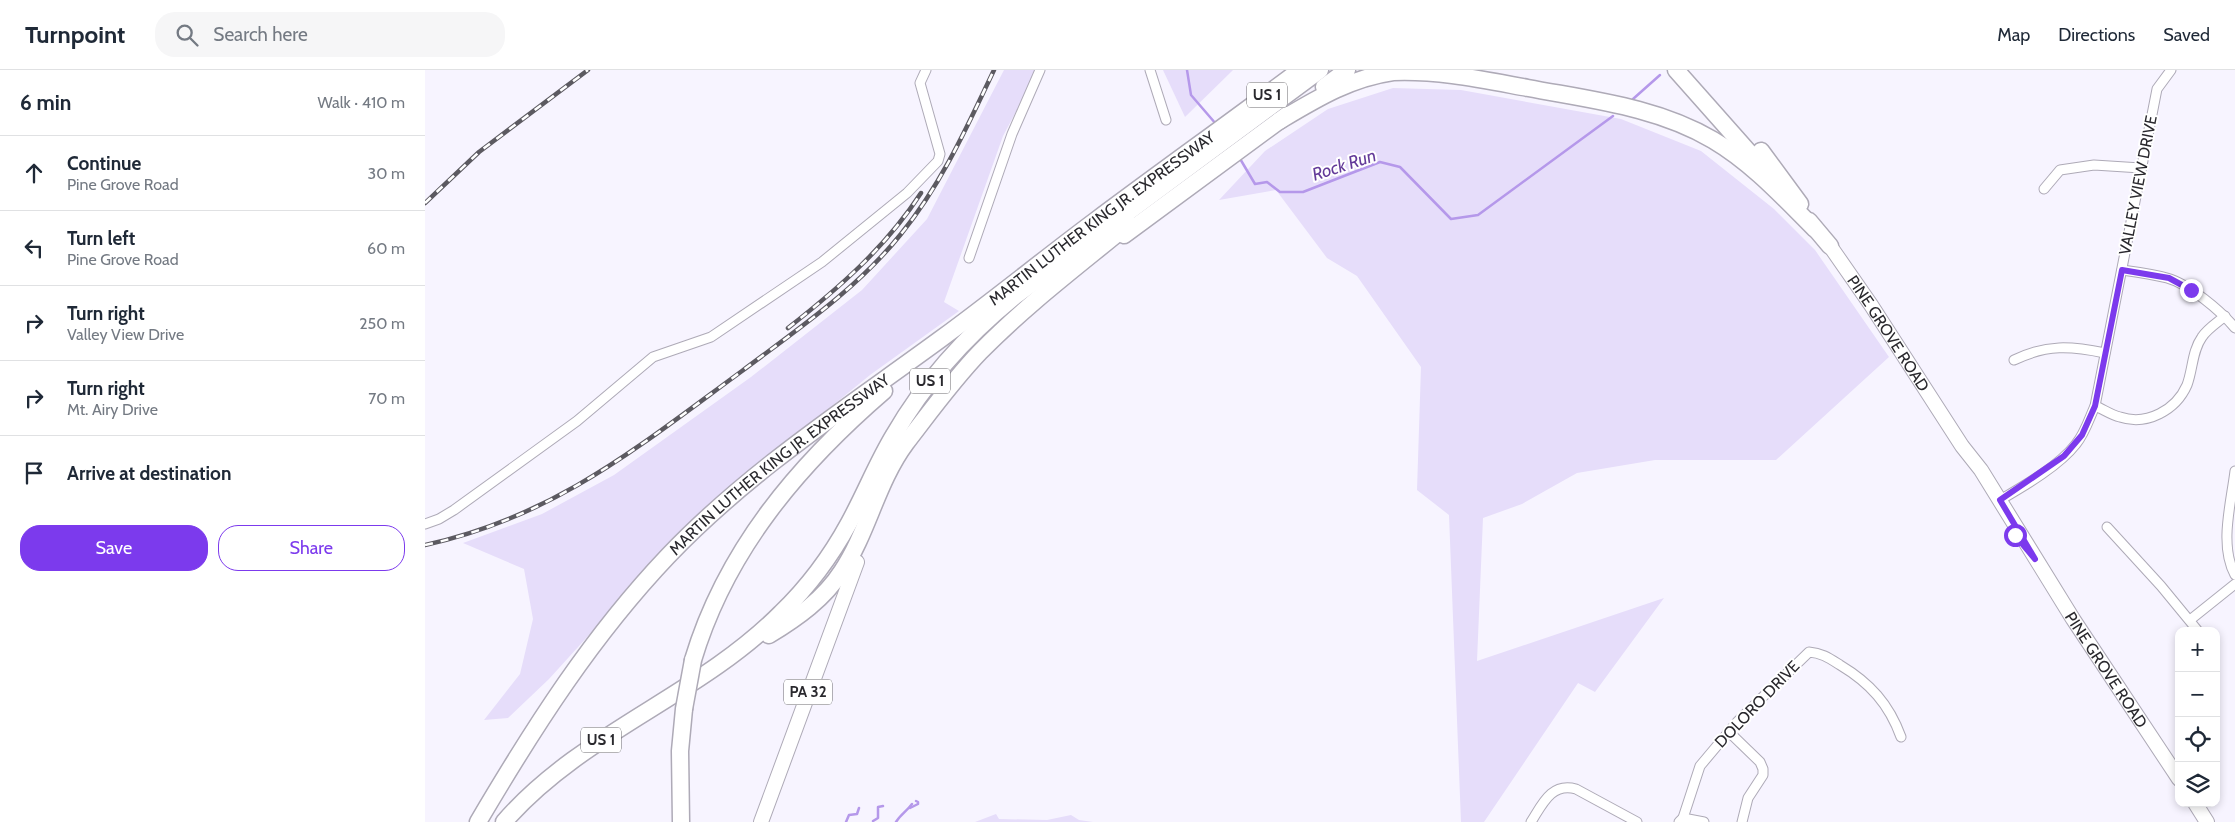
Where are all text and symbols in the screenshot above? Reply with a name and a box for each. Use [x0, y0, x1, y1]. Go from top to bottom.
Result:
search box [155, 12, 505, 57]
text: Turnpoint [25, 20, 125, 49]
icon: search [173, 21, 201, 49]
text: Search here [213, 23, 308, 46]
text: Map [1997, 24, 2030, 46]
text: Directions [2058, 24, 2135, 46]
text: Saved [2163, 24, 2210, 46]
road number: US 1 [1247, 82, 1287, 108]
text: 6 min [20, 90, 71, 115]
text: Walk · 410 m [318, 93, 405, 112]
street label: VALLEY VIEW DRIVE [2115, 113, 2161, 256]
street label: MARTIN LUTHER KING JR. EXPRESSWAY [985, 126, 1219, 309]
water label: Rock Run [1309, 144, 1379, 186]
text: Continue [67, 152, 141, 175]
icon: ahead [20, 159, 48, 187]
text: 30 m [368, 164, 405, 183]
text: Pine Grove Road [67, 175, 179, 194]
text: Turn left [67, 227, 135, 250]
icon: left [20, 234, 48, 262]
text: 60 m [367, 239, 405, 258]
text: Pine Grove Road [67, 250, 179, 269]
street label: PINE GROVE ROAD [1844, 271, 1934, 395]
route end [2180, 279, 2203, 302]
text: Turn right [67, 302, 145, 325]
icon: right [20, 309, 48, 337]
text: 250 m [359, 314, 405, 333]
text: Valley View Drive [67, 325, 184, 344]
road number: US 1 [910, 368, 950, 394]
street label: MARTIN LUTHER KING JR. EXPRESSWAY [665, 369, 894, 559]
text: Turn right [67, 377, 145, 400]
icon: right [20, 384, 48, 412]
text: 70 m [368, 389, 405, 408]
text: Mt. Airy Drive [67, 400, 158, 419]
icon: arrive [20, 459, 48, 487]
text: Arrive at destination [67, 462, 231, 485]
route start [2004, 524, 2027, 547]
button: Save [20, 525, 208, 571]
button: Share [218, 525, 405, 571]
street label: PINE GROVE ROAD [2061, 608, 2152, 731]
map controls [2175, 627, 2220, 807]
button: + [2175, 627, 2220, 672]
street label: DOLORO DRIVE [1711, 657, 1803, 751]
button: − [2175, 672, 2220, 717]
road number: PA 32 [784, 680, 832, 704]
button: locate [2175, 717, 2220, 762]
road number: US 1 [581, 728, 621, 752]
button: layers [2175, 762, 2220, 807]

